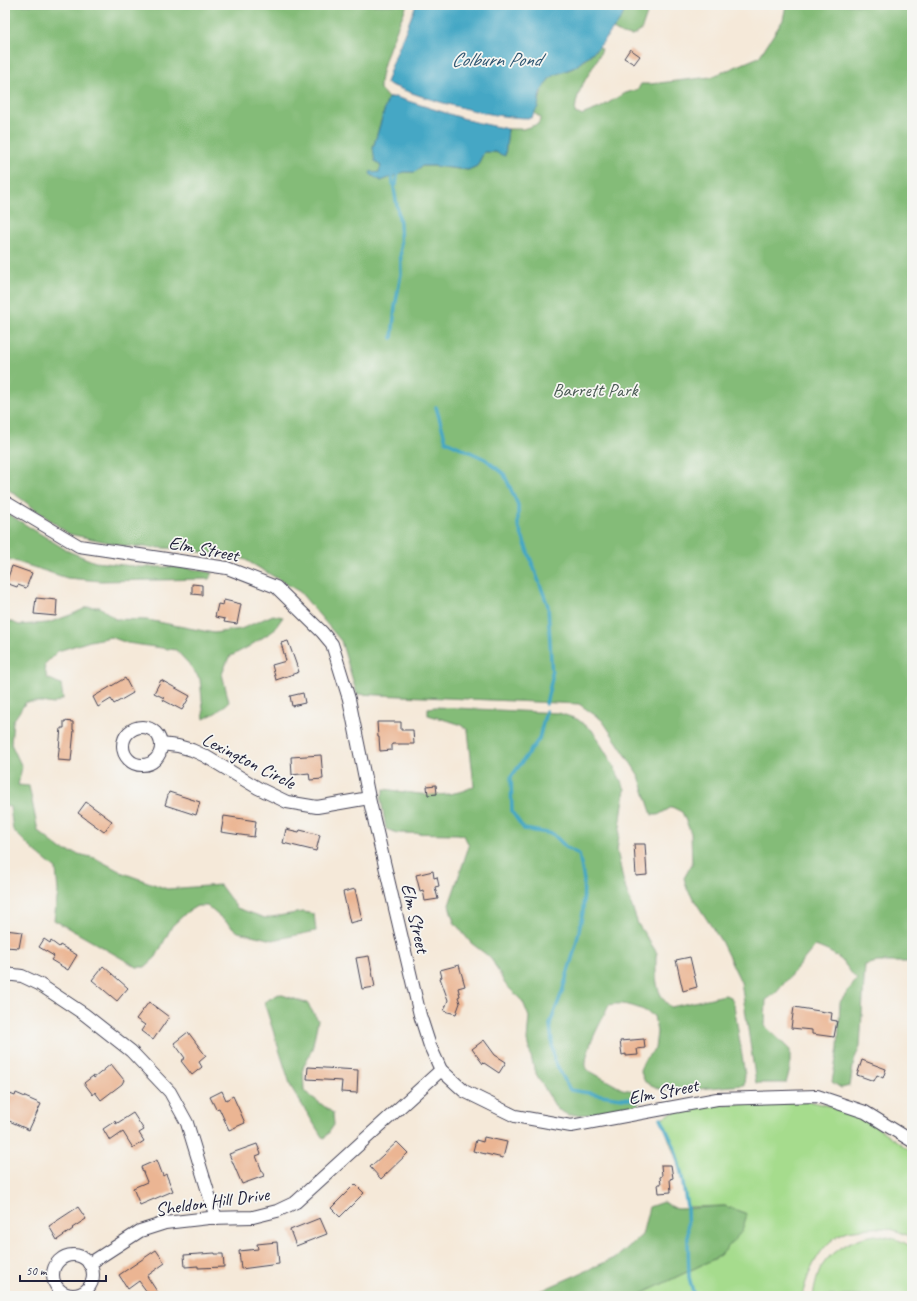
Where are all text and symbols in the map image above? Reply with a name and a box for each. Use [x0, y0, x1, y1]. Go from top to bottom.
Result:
water label: Colburn Pond [451, 47, 547, 72]
park label: Barrett Park [553, 378, 639, 402]
street label: Elm Street [167, 530, 242, 568]
street label: Lexington Circle [198, 727, 301, 795]
street label: Elm Street [395, 881, 435, 957]
street label: Elm Street [626, 1073, 702, 1110]
street label: Sheldon Hill Drive [154, 1182, 272, 1222]
scale bar [20, 1257, 106, 1283]
text: 50 m [26, 1263, 48, 1279]

